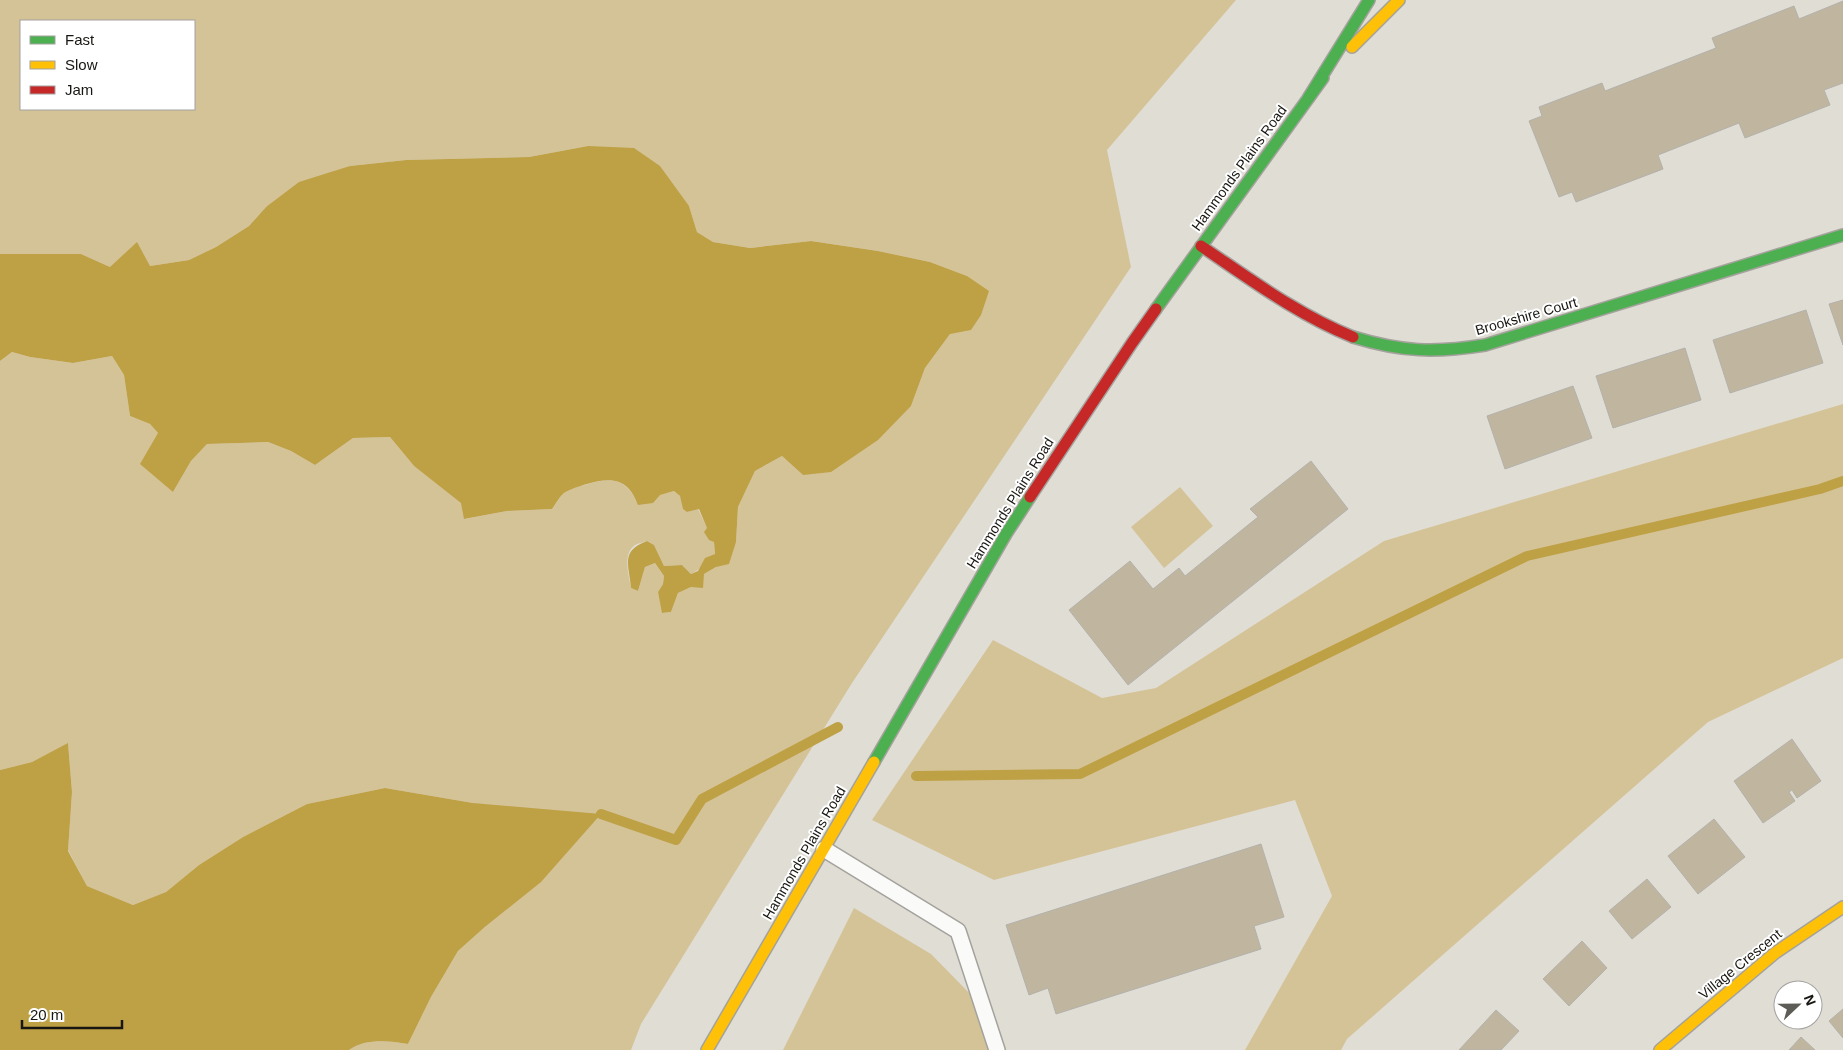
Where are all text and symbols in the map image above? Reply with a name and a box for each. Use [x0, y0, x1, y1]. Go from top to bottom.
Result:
legend [20, 20, 195, 110]
text: Fast [65, 31, 95, 48]
text: Slow [65, 56, 98, 73]
text: Jam [65, 81, 93, 98]
street label: Hammonds Plains Road [1188, 102, 1290, 234]
street label: Brookshire Court [1473, 294, 1579, 338]
street label: Hammonds Plains Road [963, 435, 1057, 571]
street label: Hammonds Plains Road [759, 784, 849, 922]
street label: Village Crescent [1695, 926, 1785, 1002]
north arrow [1773, 980, 1823, 1030]
text: N [1801, 992, 1819, 1008]
scale bar [22, 998, 122, 1030]
text: 20 m [30, 1006, 63, 1023]

